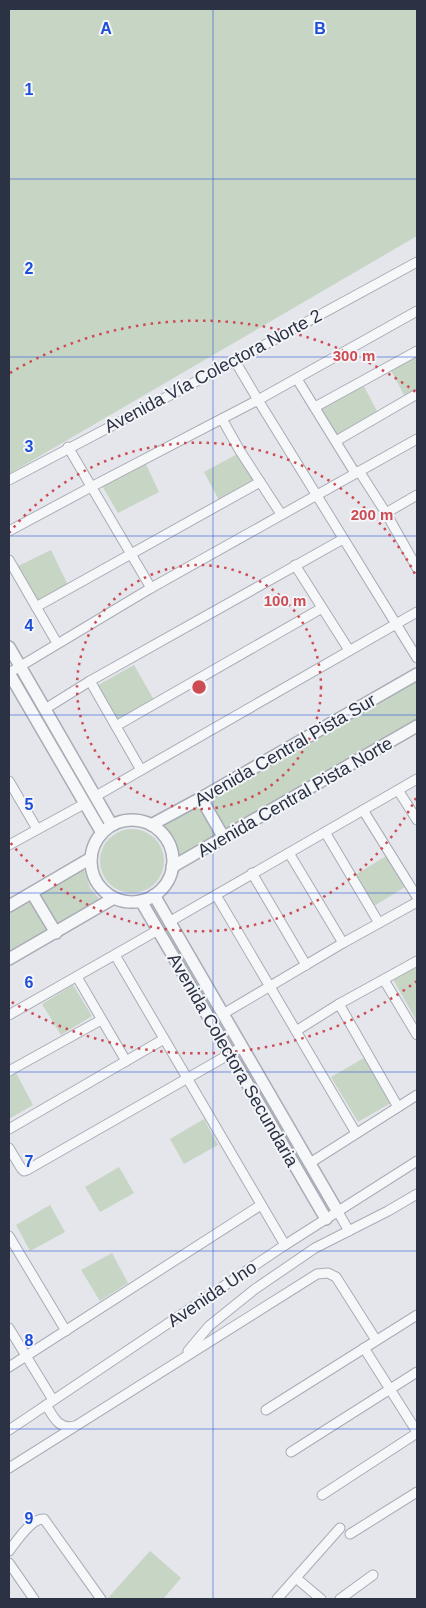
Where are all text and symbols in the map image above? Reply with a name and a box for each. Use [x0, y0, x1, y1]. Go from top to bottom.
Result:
text: A [100, 20, 112, 37]
text: B [314, 20, 326, 37]
text: 1 [25, 81, 34, 98]
text: 2 [25, 260, 34, 277]
street label: Avenida Vía Colectora Norte 2 [101, 305, 325, 437]
text: 300 m [333, 347, 375, 364]
text: 3 [25, 438, 34, 455]
text: 200 m [351, 506, 393, 523]
text: 100 m [264, 592, 306, 609]
text: 4 [25, 617, 34, 634]
centre of rings [190, 678, 208, 696]
street label: Avenida Central Pista Sur [191, 690, 379, 810]
street label: Avenida Central Pista Norte [194, 733, 396, 861]
text: 5 [25, 796, 34, 813]
street label: Avenida Colectora Secundaria [164, 950, 303, 1171]
text: 6 [25, 974, 34, 991]
text: 7 [25, 1153, 34, 1170]
street label: Avenida Uno [164, 1257, 260, 1331]
text: 8 [25, 1332, 34, 1349]
text: 9 [25, 1510, 34, 1527]

